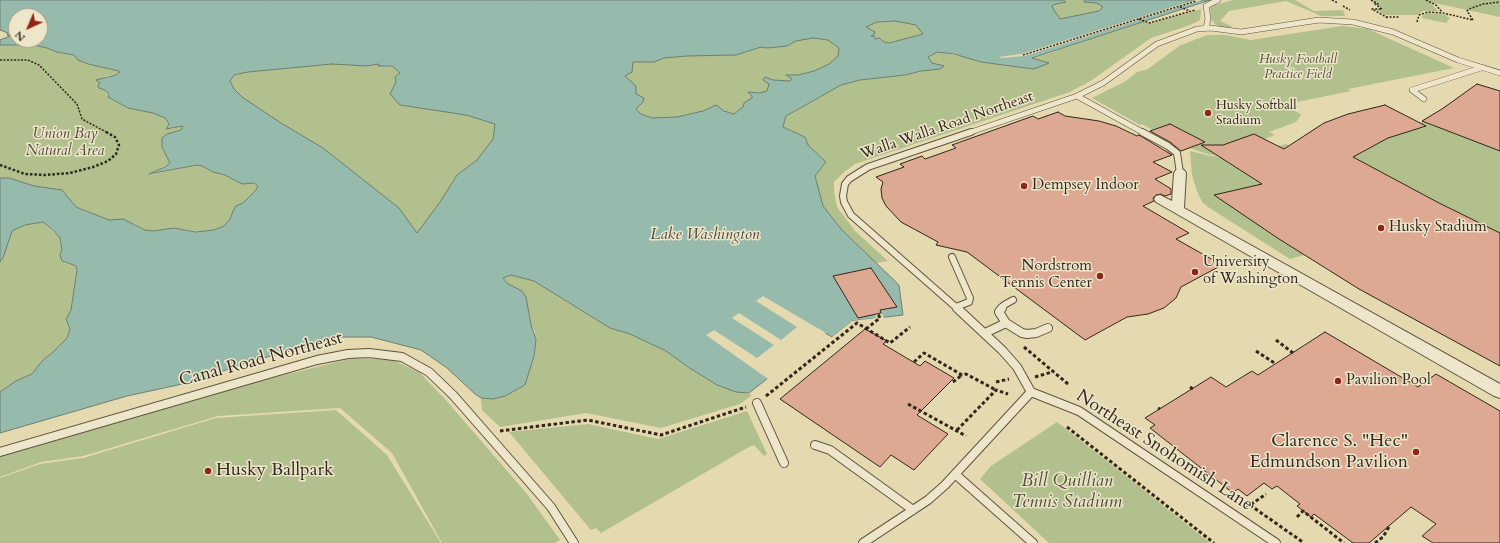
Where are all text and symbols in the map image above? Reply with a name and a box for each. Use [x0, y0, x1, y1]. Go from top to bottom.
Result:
north arrow [8, 8, 48, 48]
text: N [11, 28, 29, 45]
park label: Husky Football Practice Field [1259, 52, 1337, 83]
street label: Walla Walla Road Northeast [858, 88, 1036, 164]
place label: Husky Softball Stadium [1216, 98, 1296, 129]
marker: Husky Softball Stadium [1203, 108, 1213, 118]
park label: Union Bay Natural Area [26, 126, 104, 161]
place label: Dempsey Indoor [1032, 177, 1139, 195]
marker: Dempsey Indoor [1019, 181, 1029, 191]
place label: Husky Stadium [1389, 219, 1487, 237]
marker: Husky Stadium [1376, 223, 1386, 233]
water label: Lake Washington [650, 225, 760, 245]
place label: University of Washington [1203, 254, 1299, 289]
place label: Nordstrom Tennis Center [1000, 258, 1092, 293]
marker: University of Washington [1190, 267, 1200, 277]
marker: Nordstrom Tennis Center [1095, 271, 1105, 281]
street label: Canal Road Northeast [177, 328, 345, 392]
place label: Pavilion Pool [1346, 372, 1431, 390]
marker: Pavilion Pool [1333, 376, 1343, 386]
street label: Northeast Snohomish Lane [1072, 386, 1256, 516]
place label: Clarence S. "Hec" Edmundson Pavilion [1249, 431, 1408, 474]
marker: Clarence S. "Hec" Edmundson Pavilion [1411, 447, 1421, 457]
place label: Husky Ballpark [216, 460, 334, 482]
marker: Husky Ballpark [203, 466, 213, 476]
park label: Bill Quillian Tennis Stadium [1012, 471, 1122, 514]

